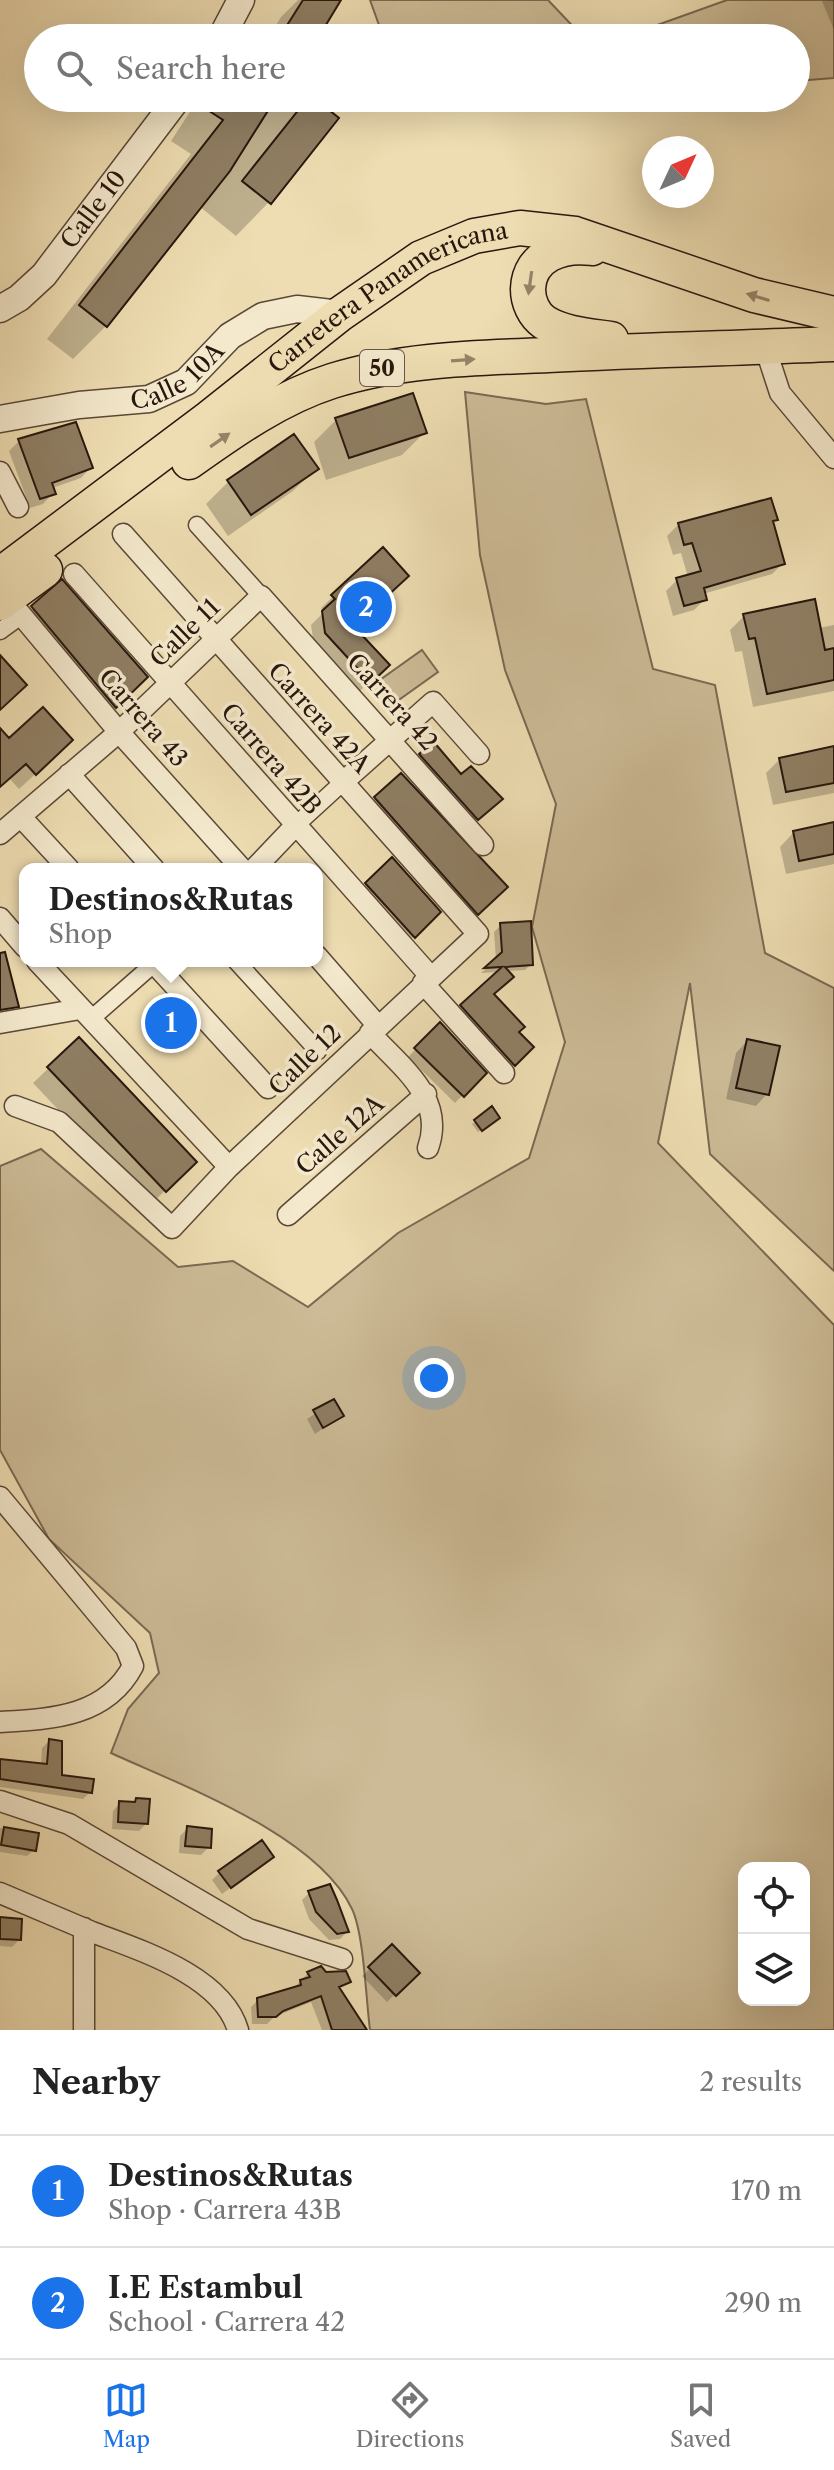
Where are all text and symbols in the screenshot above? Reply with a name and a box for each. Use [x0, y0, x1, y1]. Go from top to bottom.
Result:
search box [24, 24, 810, 112]
icon: search [52, 46, 96, 90]
text: Search here [116, 50, 286, 87]
north arrow [642, 136, 714, 208]
street label: Calle 10 [54, 164, 132, 254]
street label: Carretera Panamericana [262, 215, 510, 379]
one-way arrow [524, 271, 537, 296]
one-way arrow [746, 290, 770, 302]
street label: Calle 10A [129, 335, 231, 415]
road number: 50 [360, 350, 404, 386]
one-way arrow [451, 353, 476, 366]
one-way arrow [209, 433, 230, 448]
pin: 2 [340, 577, 392, 637]
street label: Calle 11 [144, 593, 225, 673]
street label: Carrera 42 [341, 647, 444, 756]
street label: Carrera 42A [262, 656, 377, 780]
street label: Carrera 43 [93, 663, 194, 773]
street label: Carrera 42B [215, 697, 327, 820]
popup [19, 863, 323, 967]
text: Destinos&Rutas [49, 881, 293, 918]
text: Shop [49, 918, 112, 950]
pin: 1 [145, 993, 197, 1053]
street label: Calle 12 [263, 1018, 347, 1101]
street label: Calle 12A [290, 1088, 390, 1181]
your location [414, 1358, 454, 1398]
map controls [738, 1862, 810, 2006]
button: locate [738, 1862, 810, 1934]
button: layers [738, 1934, 810, 2006]
text: Nearby [32, 2061, 160, 2103]
text: 2 results [699, 2066, 802, 2098]
text: Destinos&Rutas [108, 2157, 353, 2194]
text: 1 [52, 2175, 64, 2207]
text: 170 m [731, 2175, 802, 2207]
text: Shop · Carrera 43B [108, 2194, 342, 2226]
text: I.E Estambul [108, 2269, 303, 2306]
text: 2 [50, 2287, 66, 2319]
text: 290 m [724, 2287, 802, 2319]
text: School · Carrera 42 [108, 2306, 345, 2338]
tab: Map [103, 2378, 150, 2453]
tab: Directions [356, 2378, 464, 2453]
tab: Saved [670, 2378, 731, 2453]

